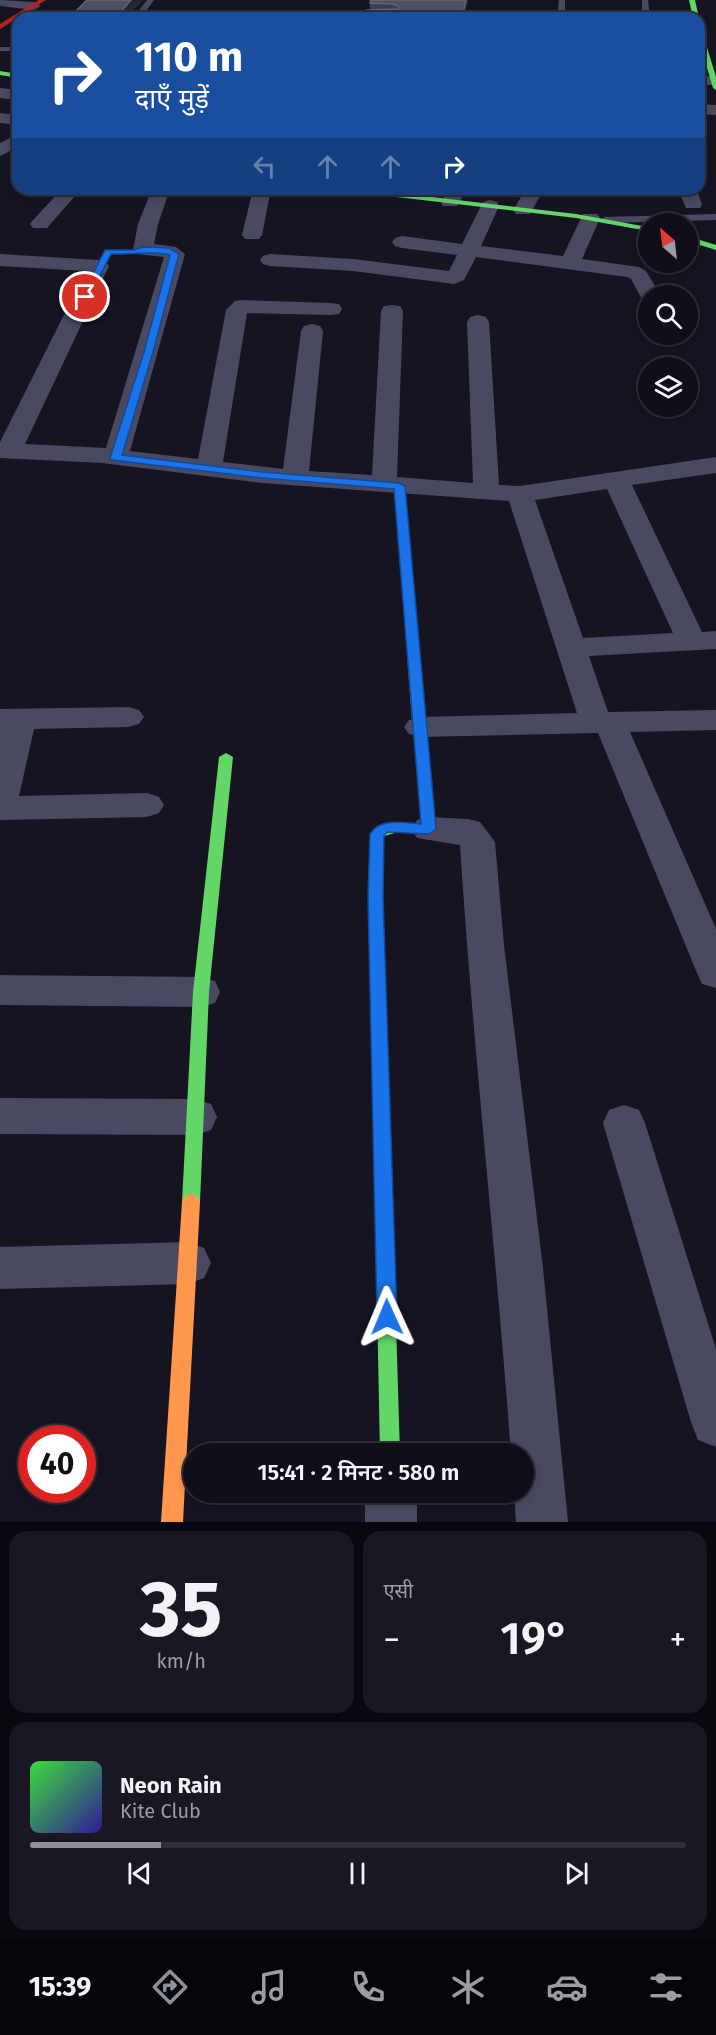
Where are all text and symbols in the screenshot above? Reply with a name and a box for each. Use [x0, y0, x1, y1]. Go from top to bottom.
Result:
text: 110 m [135, 32, 243, 82]
icon: right [36, 36, 114, 114]
text: दाएँ मुड़ें [135, 83, 209, 115]
icon: left [248, 150, 281, 183]
icon: ahead [311, 150, 344, 183]
icon: ahead [374, 150, 407, 183]
icon: right [437, 150, 470, 183]
north arrow [638, 213, 698, 273]
map controls [638, 213, 698, 417]
pin [59, 271, 110, 322]
icon: arrive [68, 280, 101, 313]
button: search [638, 285, 698, 345]
button: layers [638, 357, 698, 417]
position arrow [355, 1285, 419, 1349]
speed limit sign: 40 [18, 1425, 96, 1503]
text: 15:41 · 2 मिनट · 580 m [258, 1459, 459, 1486]
text: 35 [140, 1563, 222, 1657]
text: एसी [384, 1579, 413, 1603]
text: 19° [500, 1612, 569, 1666]
text: − [384, 1620, 400, 1660]
text: + [670, 1620, 686, 1660]
text: km/h [157, 1649, 206, 1673]
text: Neon Rain [120, 1772, 222, 1799]
text: Kite Club [120, 1799, 201, 1823]
icon: previous [123, 1857, 156, 1890]
icon: pause [341, 1857, 374, 1890]
icon: next [560, 1857, 593, 1890]
icon: directions [149, 1966, 191, 2008]
icon: music [248, 1966, 290, 2008]
icon: phone [347, 1966, 389, 2008]
icon: climate [447, 1966, 489, 2008]
icon: car [546, 1966, 588, 2008]
icon: filters [645, 1966, 687, 2008]
text: 15:39 [29, 1971, 91, 2003]

